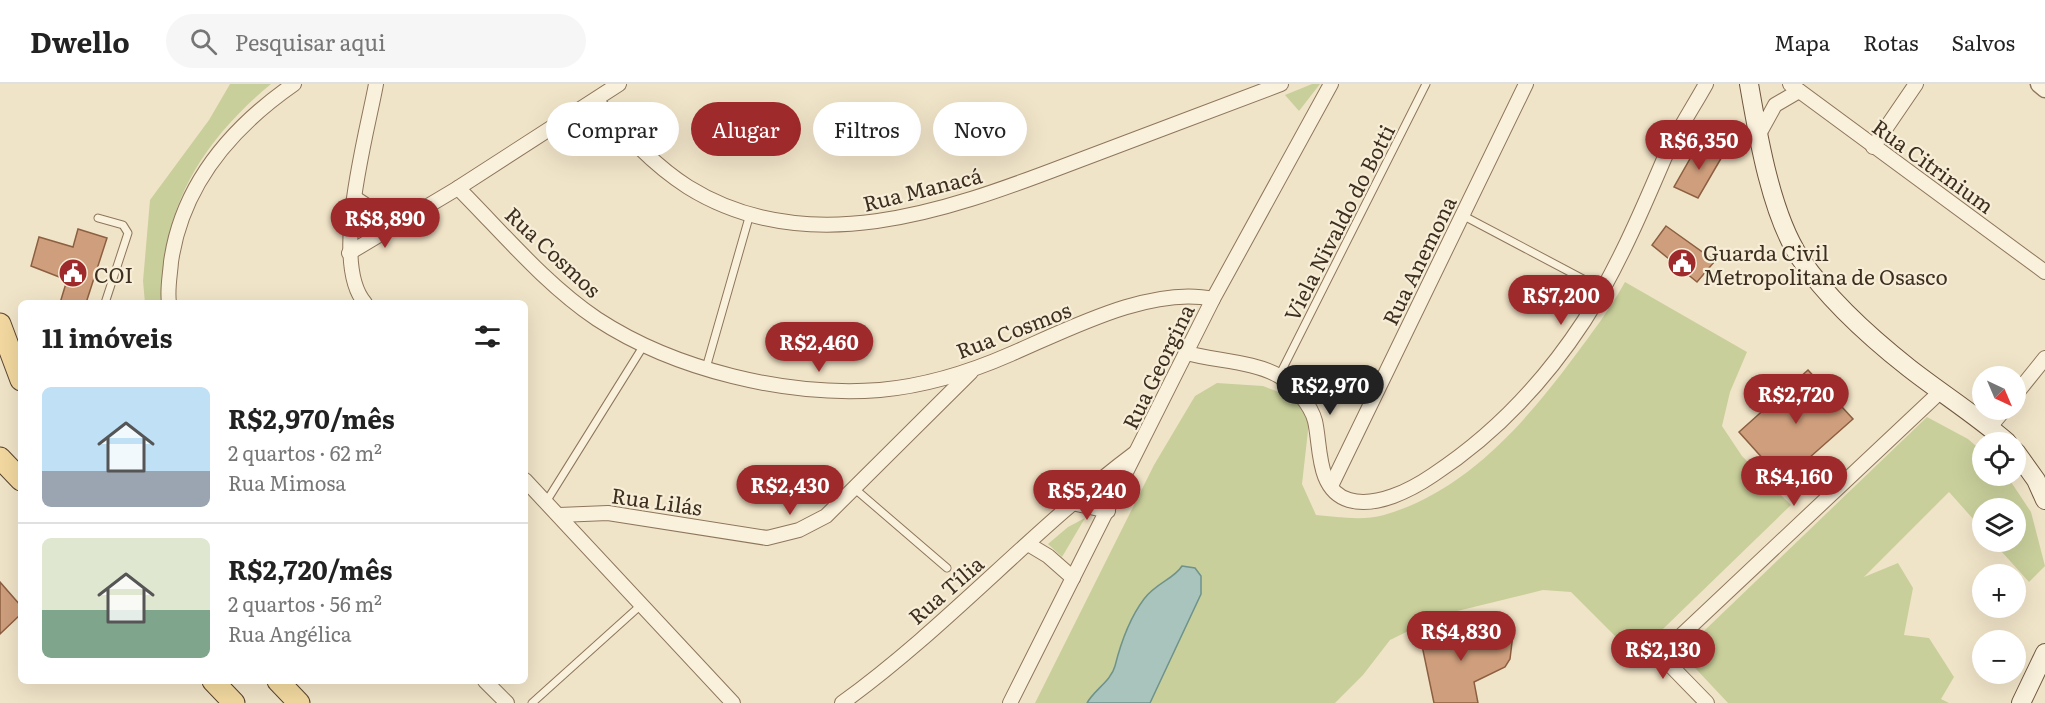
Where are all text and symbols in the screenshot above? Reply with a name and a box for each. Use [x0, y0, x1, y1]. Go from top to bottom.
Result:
search box [166, 14, 586, 68]
text: Dwello [30, 20, 130, 62]
icon: search [187, 25, 220, 58]
text: Pesquisar aqui [235, 25, 386, 58]
text: Mapa [1774, 26, 1830, 57]
text: Rotas [1863, 26, 1919, 57]
text: Salvos [1952, 26, 2015, 57]
chip: Comprar [546, 102, 679, 156]
chip: Alugar [691, 102, 801, 156]
chip: Filtros [813, 102, 921, 156]
chip: Novo [933, 102, 1027, 156]
street label: Rua Citrinium [1867, 110, 2001, 220]
street label: Viela Nivaldo do Botti [1275, 118, 1401, 326]
pin: R$6,350 [1644, 120, 1754, 171]
text: R$6,350 [1659, 124, 1739, 154]
street label: Rua Manacá [859, 158, 985, 218]
street label: Rua Anemona [1373, 190, 1463, 330]
pin: R$8,890 [330, 198, 440, 249]
street label: Rua Cosmos [499, 198, 609, 304]
text: R$8,890 [345, 202, 425, 232]
place label: Guarda Civil Metropolitana de Osasco [1703, 236, 1948, 291]
public building icon: Guarda Civil Metropolitana de Osasco [1666, 247, 1698, 279]
public building icon: COI [57, 257, 89, 289]
place label: COI [94, 258, 133, 289]
pin: R$7,200 [1506, 275, 1616, 326]
text: R$7,200 [1522, 279, 1600, 309]
street label: Rua Cosmos [951, 293, 1075, 365]
street label: Rua Georgina [1113, 298, 1201, 434]
text: 11 imóveis [42, 317, 173, 356]
icon: filters [471, 320, 504, 353]
pin: R$2,460 [764, 322, 874, 373]
text: R$2,460 [779, 326, 859, 356]
pin: R$2,970 [1275, 365, 1385, 416]
north arrow [1972, 366, 2026, 420]
map controls [1972, 366, 2026, 684]
text: R$2,970 [1291, 369, 1369, 399]
pin: R$2,720 [1741, 374, 1851, 425]
text: R$2,720 [1758, 378, 1834, 408]
text: R$2,970/mês [228, 398, 395, 437]
icon: home [90, 411, 162, 483]
button: locate [1972, 432, 2026, 486]
text: 2 quartos · 62 m² [228, 437, 382, 467]
pin: R$4,160 [1739, 456, 1849, 507]
text: R$4,160 [1755, 460, 1833, 490]
pin: R$2,430 [735, 465, 845, 516]
text: Rua Mimosa [228, 467, 346, 497]
text: R$2,430 [751, 469, 830, 499]
pin: R$5,240 [1032, 470, 1142, 521]
text: R$5,240 [1047, 474, 1127, 504]
street label: Rua Lilás [610, 478, 704, 522]
button: layers [1972, 498, 2026, 552]
street label: Rua Tília [901, 547, 990, 630]
text: R$2,720/mês [228, 549, 392, 588]
icon: home [90, 562, 162, 634]
button: + [1972, 564, 2026, 618]
text: 2 quartos · 56 m² [228, 588, 382, 618]
pin: R$4,830 [1406, 611, 1516, 662]
text: R$4,830 [1421, 615, 1501, 645]
text: Rua Angélica [228, 618, 352, 648]
pin: R$2,130 [1608, 629, 1718, 680]
button: − [1972, 630, 2026, 684]
text: R$2,130 [1625, 633, 1701, 663]

